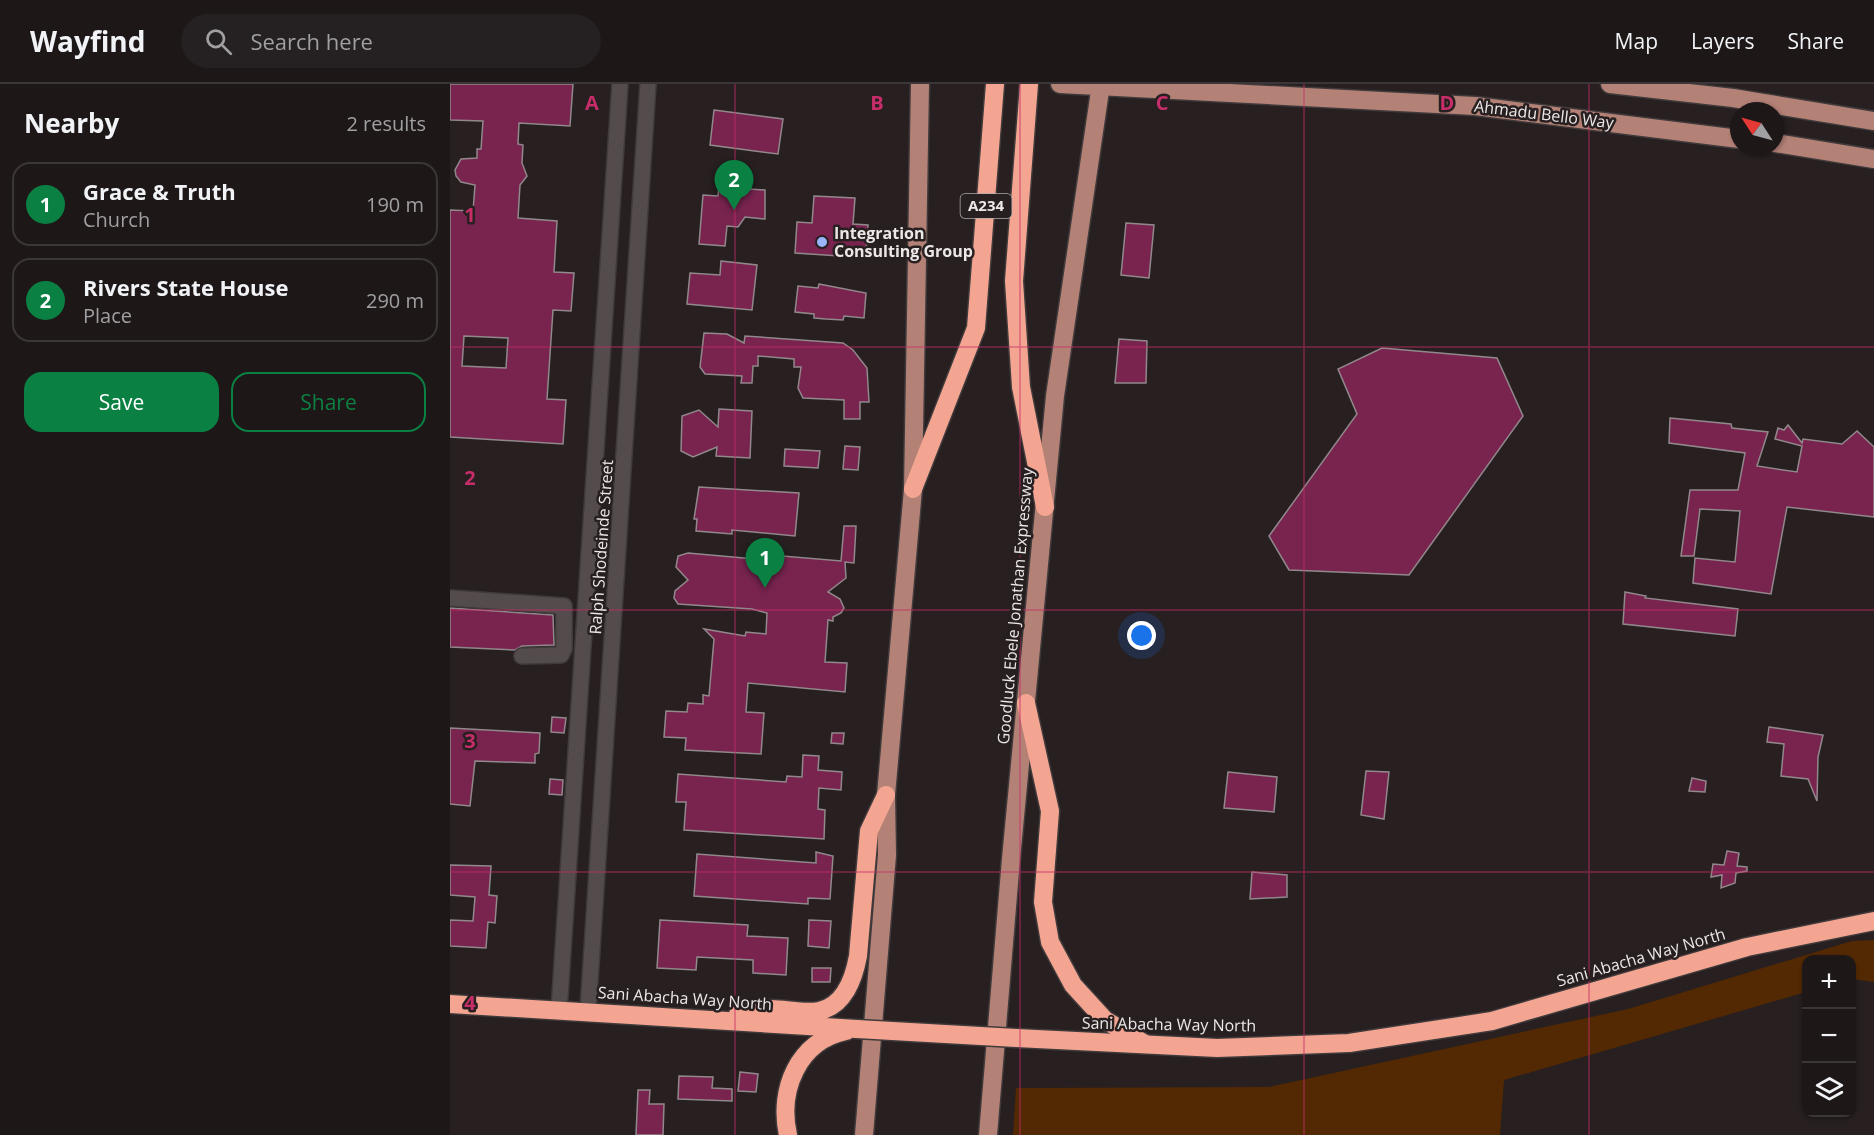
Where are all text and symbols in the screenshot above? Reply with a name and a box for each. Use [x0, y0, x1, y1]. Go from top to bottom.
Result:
search box [181, 14, 601, 68]
text: Wayfind [30, 22, 145, 60]
icon: search [202, 25, 235, 58]
text: Search here [250, 26, 373, 56]
text: Map [1615, 27, 1658, 55]
text: Layers [1691, 27, 1755, 55]
text: Share [1788, 27, 1844, 55]
text: A [585, 89, 599, 116]
text: B [870, 89, 884, 116]
text: C [1156, 89, 1169, 116]
text: D [1440, 89, 1454, 116]
street label: Ahmadu Bello Way [1473, 95, 1616, 134]
north arrow [1730, 102, 1784, 156]
text: Nearby [24, 105, 119, 141]
text: 2 results [346, 110, 426, 137]
pin: 2 [714, 160, 754, 210]
text: Grace & Truth [83, 176, 236, 206]
text: 1 [40, 191, 51, 218]
text: 190 m [366, 191, 424, 218]
road number: A234 [960, 194, 1012, 218]
text: 1 [464, 201, 476, 228]
text: Church [83, 206, 150, 233]
place label: Integration Consulting Group [834, 222, 973, 262]
marker: Integration Consulting Group [815, 235, 829, 249]
text: Rivers State House [83, 272, 288, 302]
text: 2 [40, 287, 51, 314]
text: 290 m [366, 287, 424, 314]
text: Place [83, 302, 132, 329]
button: Save [24, 372, 219, 432]
button: Share [231, 372, 426, 432]
street label: Ralph Shodeinde Street [584, 459, 618, 635]
text: 2 [464, 464, 476, 491]
street label: Goodluck Ebele Jonathan Expressway [992, 466, 1038, 745]
pin: 1 [746, 538, 784, 588]
your location [1127, 621, 1156, 650]
text: 3 [464, 727, 476, 754]
street label: Sani Abacha Way North [1554, 922, 1728, 992]
map controls [1802, 955, 1856, 1117]
button: + [1802, 955, 1856, 1009]
street label: Sani Abacha Way North [597, 981, 773, 1015]
text: 4 [464, 989, 476, 1016]
button: − [1802, 1009, 1856, 1063]
street label: Sani Abacha Way North [1082, 1011, 1256, 1037]
button: layers [1802, 1063, 1856, 1117]

